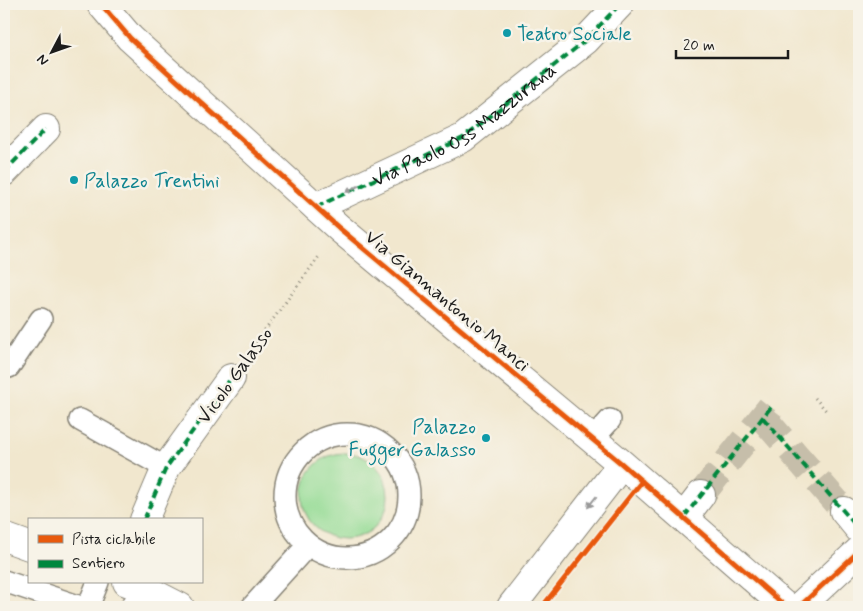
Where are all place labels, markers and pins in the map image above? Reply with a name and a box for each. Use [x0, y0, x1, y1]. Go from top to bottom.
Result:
place label: Teatro Sociale [517, 21, 632, 48]
marker: Teatro Sociale [501, 27, 513, 39]
place label: Palazzo Trentini [84, 168, 220, 195]
marker: Palazzo Trentini [68, 174, 80, 186]
place label: Palazzo Fugger Galasso [348, 414, 476, 466]
marker: Palazzo Fugger Galasso [480, 432, 492, 444]

